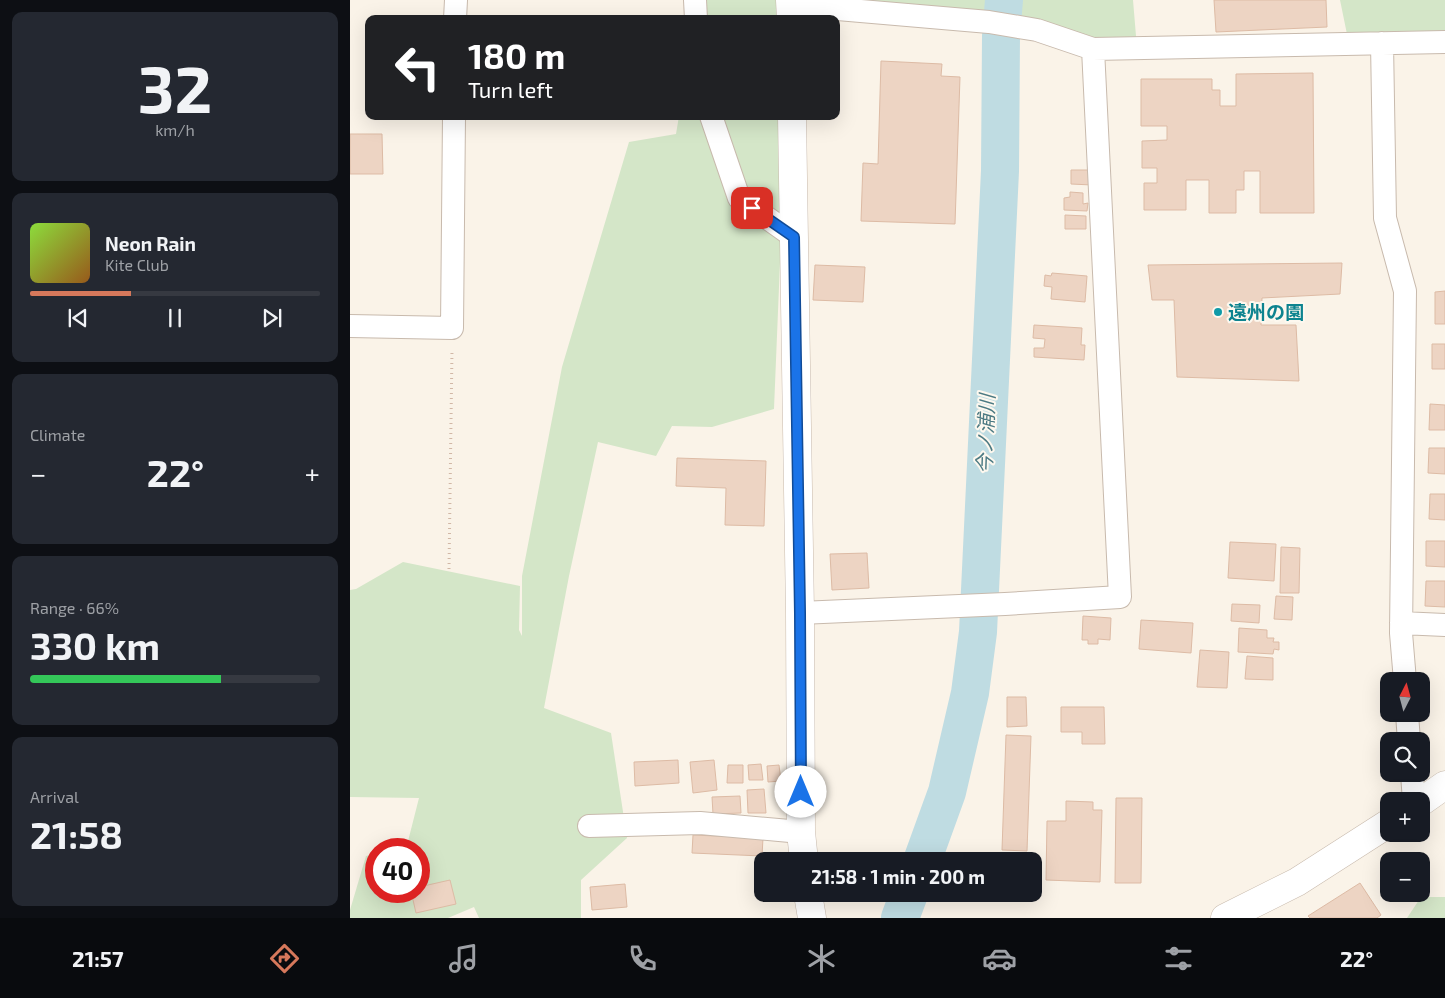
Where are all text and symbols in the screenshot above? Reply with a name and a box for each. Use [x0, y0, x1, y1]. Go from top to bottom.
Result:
text: 180 m [468, 34, 565, 76]
icon: left [385, 35, 450, 100]
text: 32 [138, 48, 212, 126]
text: Turn left [468, 76, 553, 102]
text: km/h [155, 120, 195, 139]
pin [731, 187, 773, 229]
icon: arrive [738, 194, 766, 222]
text: Neon Rain [105, 232, 196, 255]
text: Kite Club [105, 255, 169, 274]
place label: 遠州の園 [1228, 300, 1304, 323]
icon: previous [64, 304, 92, 332]
icon: pause [161, 304, 189, 332]
icon: next [258, 304, 286, 332]
marker: 遠州の園 [1212, 306, 1224, 318]
water label: 今ノ浦川 [972, 392, 998, 474]
text: Climate [30, 425, 85, 444]
text: 22° [147, 449, 204, 495]
text: − [30, 456, 46, 490]
text: + [305, 456, 320, 490]
text: Range · 66% [30, 598, 119, 617]
text: 330 km [30, 622, 160, 668]
north arrow [1380, 672, 1430, 722]
map controls [1380, 672, 1430, 902]
button: search [1380, 732, 1430, 782]
position arrow [774, 765, 826, 817]
text: Arrival [30, 787, 79, 806]
button: + [1380, 792, 1430, 842]
text: 21:58 [30, 811, 123, 857]
speed limit sign: 40 [365, 838, 430, 903]
button: − [1380, 852, 1430, 902]
text: 21:58 · 1 min · 200 m [811, 865, 985, 888]
icon: directions [267, 941, 302, 976]
icon: music [446, 941, 481, 976]
icon: phone [625, 941, 660, 976]
icon: climate [804, 941, 839, 976]
icon: car [982, 941, 1017, 976]
icon: filters [1161, 941, 1196, 976]
text: 21:57 [72, 945, 124, 971]
text: 22° [1340, 945, 1373, 971]

